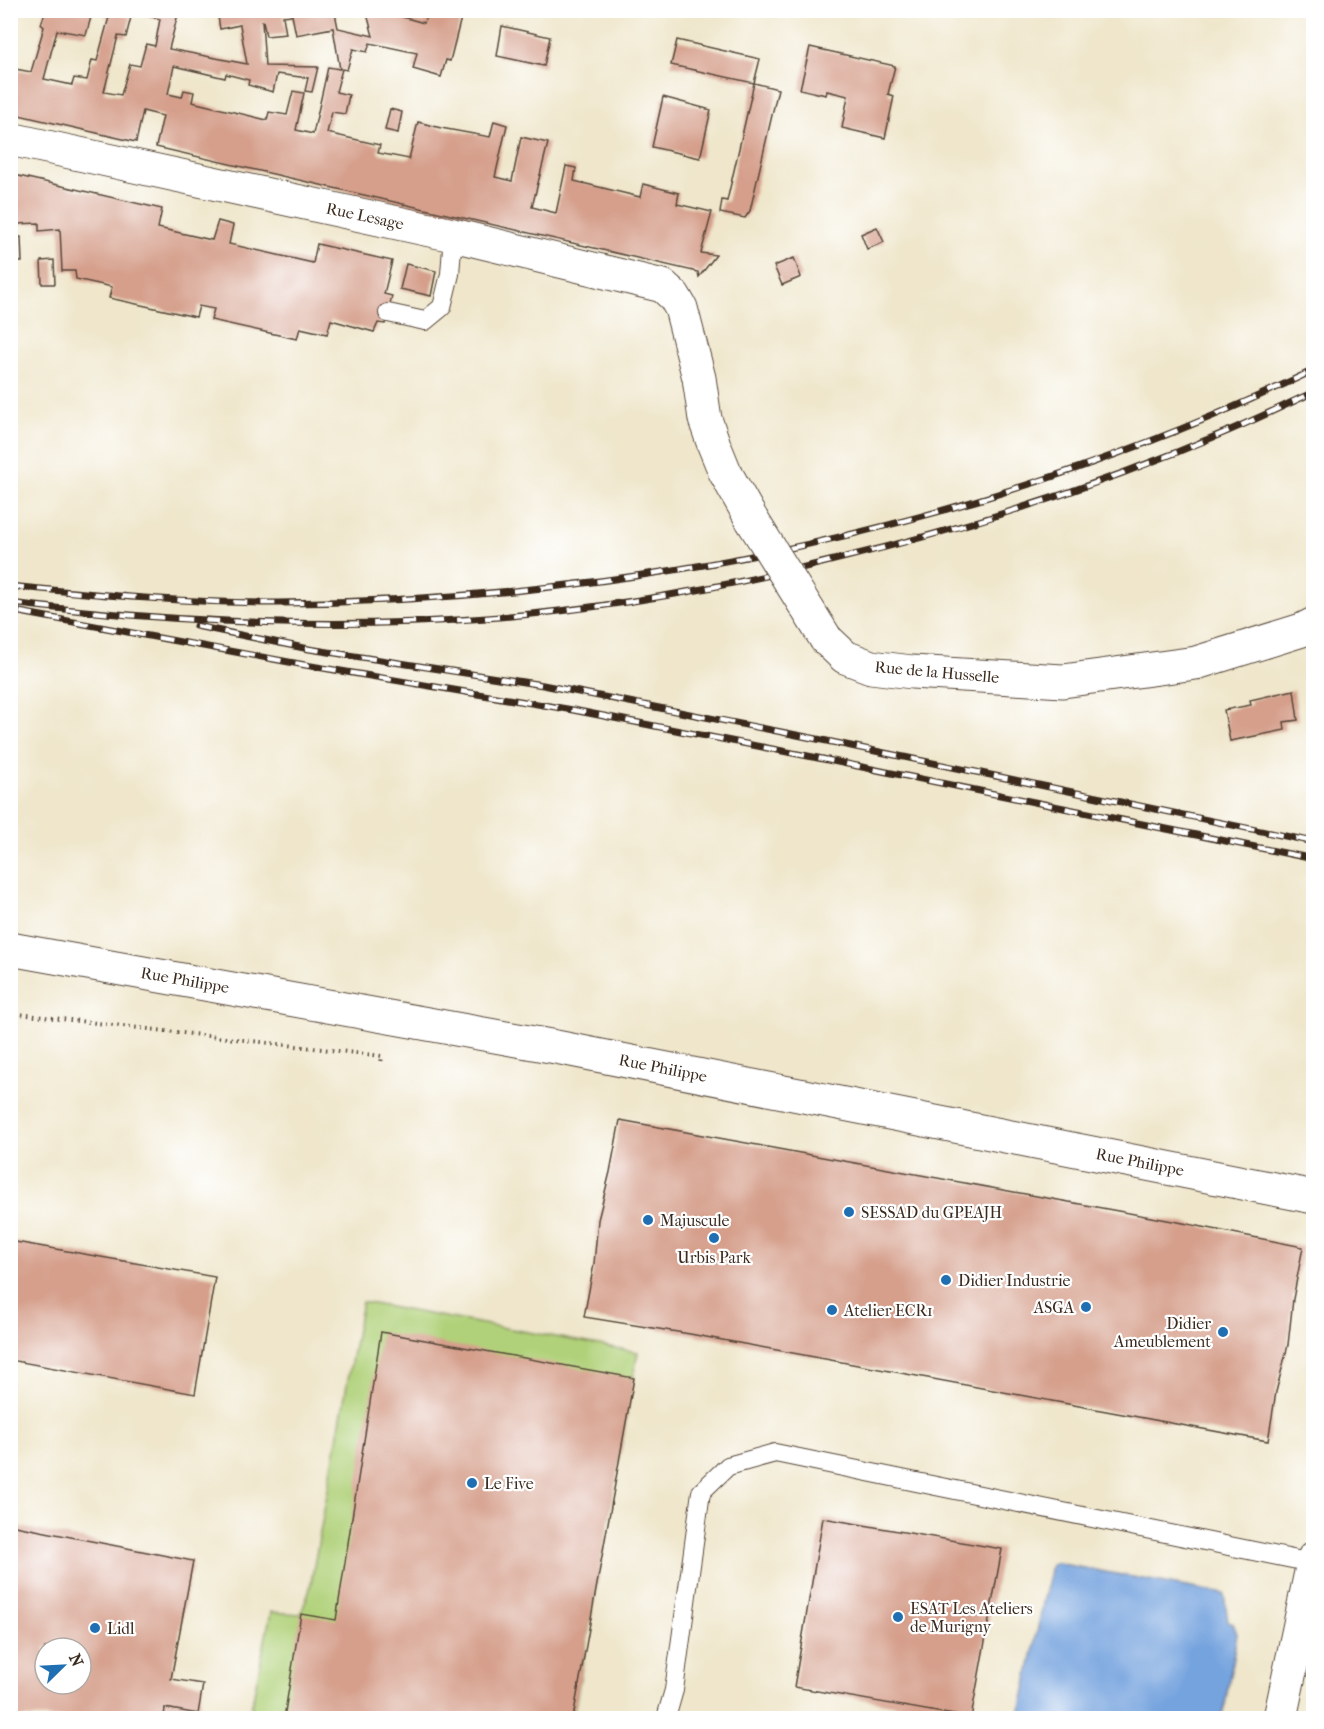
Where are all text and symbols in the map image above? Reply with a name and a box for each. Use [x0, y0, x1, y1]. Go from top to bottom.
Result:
street label: Rue Lesage [324, 198, 406, 234]
street label: Rue de la Husselle [874, 657, 1000, 687]
street label: Rue Philippe [139, 963, 231, 997]
street label: Rue Philippe [617, 1050, 709, 1086]
street label: Rue Philippe [1094, 1144, 1186, 1180]
place label: SESSAD du GPEAJH [861, 1203, 1002, 1222]
marker: SESSAD du GPEAJH [842, 1205, 856, 1219]
place label: Majuscule [660, 1211, 730, 1230]
marker: Majuscule [641, 1213, 655, 1227]
marker: Urbis Park [707, 1231, 721, 1245]
place label: Urbis Park [677, 1248, 751, 1267]
place label: Didier Industrie [958, 1271, 1071, 1290]
marker: Didier Industrie [939, 1273, 953, 1287]
place label: ASGA [1033, 1298, 1075, 1317]
marker: ASGA [1079, 1300, 1093, 1314]
place label: Atelier ECR1 [843, 1301, 933, 1320]
marker: Atelier ECR1 [825, 1303, 839, 1317]
place label: Didier Ameublement [1113, 1314, 1211, 1351]
marker: Didier Ameublement [1216, 1325, 1230, 1339]
place label: Le Five [484, 1474, 534, 1493]
marker: Le Five [465, 1476, 479, 1490]
place label: ESAT Les Ateliers de Murigny [910, 1599, 1033, 1636]
marker: ESAT Les Ateliers de Murigny [891, 1610, 905, 1624]
place label: Lidl [107, 1619, 135, 1638]
marker: Lidl [88, 1621, 102, 1635]
north arrow [33, 1636, 93, 1696]
text: N [65, 1651, 88, 1670]

